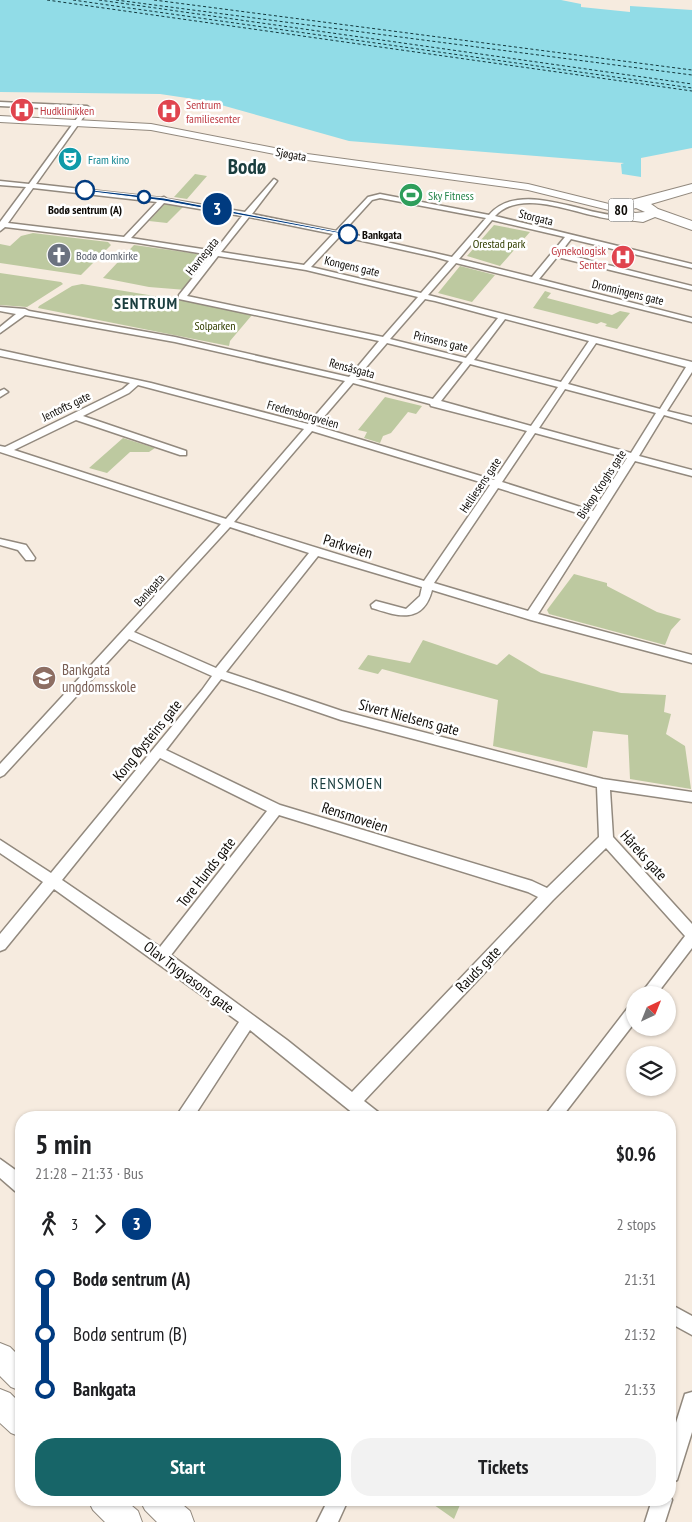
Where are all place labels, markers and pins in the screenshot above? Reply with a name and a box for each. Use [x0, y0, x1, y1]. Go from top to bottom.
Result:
hospital icon: Hudklinikken [9, 97, 35, 123]
place label: Sentrum familiesenter [186, 97, 241, 126]
hospital icon: Sentrum familiesenter [156, 98, 182, 124]
place label: Hudklinikken [40, 103, 94, 118]
theatre icon: Fram kino [57, 146, 83, 172]
place label: Fram kino [88, 152, 129, 167]
marker: Bodø sentrum (A) [75, 180, 95, 200]
sports icon: Sky Fitness [398, 182, 424, 208]
place label: Sky Fitness [428, 188, 474, 203]
unlabelled marker [137, 190, 151, 204]
place label: Bodø sentrum (A) [48, 202, 122, 217]
marker: Bankgata [338, 224, 358, 244]
place label: Bankgata [362, 227, 402, 242]
church icon: Bodø domkirke [46, 242, 72, 268]
place label: Gynekologisk Senter [551, 243, 607, 272]
hospital icon: Gynekologisk Senter [610, 244, 636, 270]
place label: Bodø domkirke [76, 248, 138, 263]
place label: Bankgata ungdomsskole [62, 660, 136, 696]
school or university icon: Bankgata ungdomsskole [31, 665, 57, 691]

